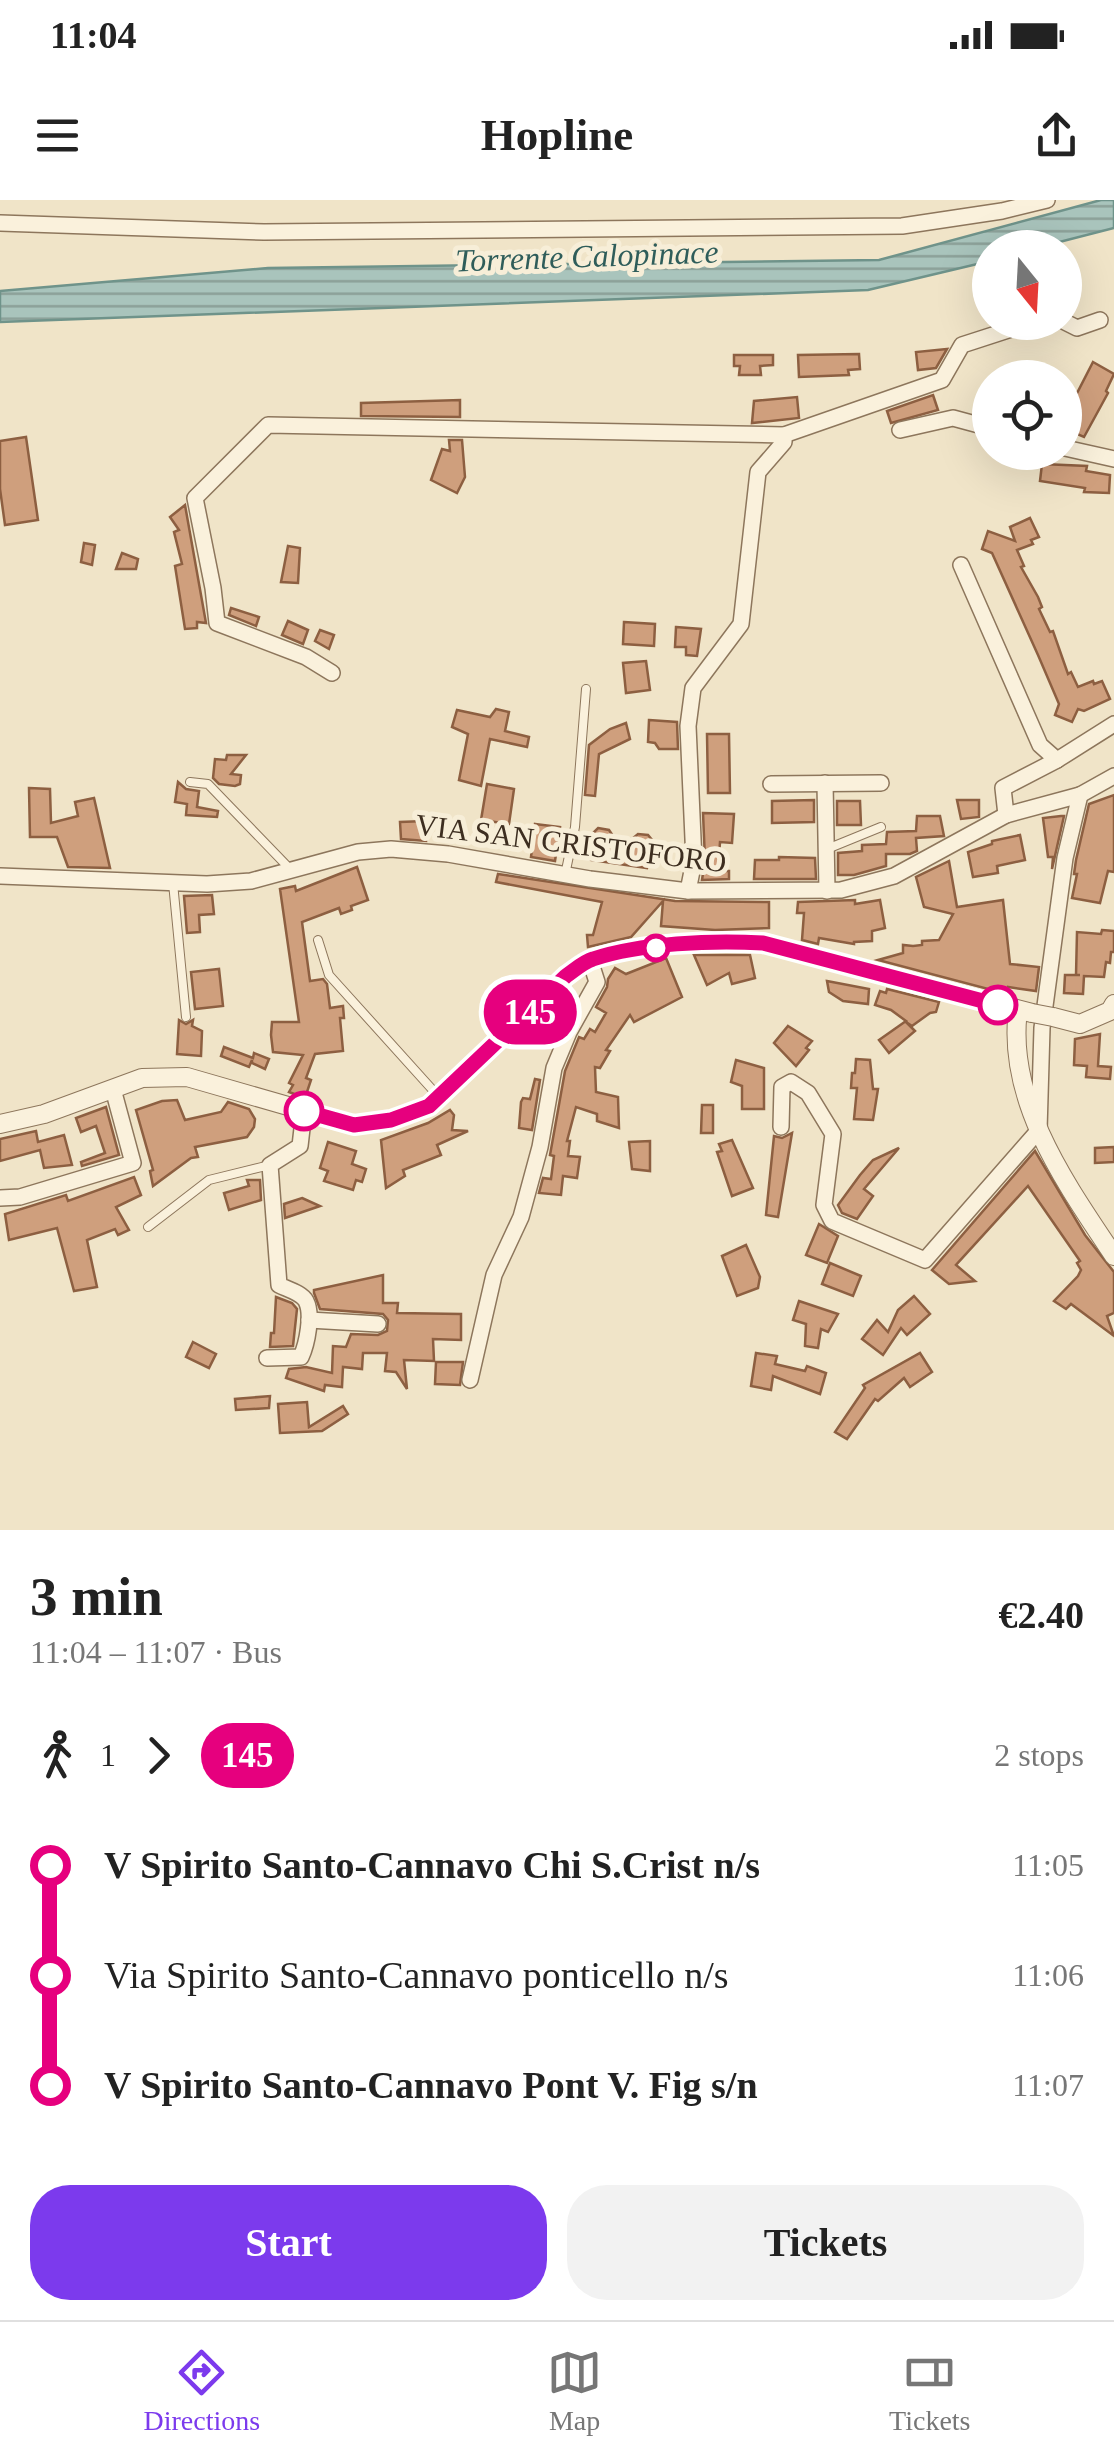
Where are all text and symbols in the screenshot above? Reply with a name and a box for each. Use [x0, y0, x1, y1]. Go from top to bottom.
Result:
text: 11:04 [50, 14, 137, 56]
icon: menu [30, 108, 85, 163]
icon: share [1029, 108, 1084, 163]
text: Hopline [481, 110, 633, 160]
north arrow [972, 230, 1082, 340]
map controls [972, 230, 1082, 470]
water label: Torrente Calopinace [455, 233, 719, 279]
button: locate [972, 360, 1082, 470]
street label: VIA SAN CRISTOFORO [414, 808, 728, 878]
unlabelled marker [643, 935, 669, 961]
line badge: 145 [472, 980, 588, 1044]
unlabelled marker [979, 986, 1017, 1024]
text: 145 [504, 993, 556, 1032]
unlabelled marker [285, 1092, 323, 1130]
text: 3 min [30, 1566, 163, 1627]
text: €2.40 [999, 1594, 1084, 1636]
text: 11:04 – 11:07 · Bus [30, 1634, 282, 1670]
icon: walk [30, 1728, 85, 1783]
icon: forward [131, 1728, 186, 1783]
text: 145 [221, 1736, 274, 1775]
text: 1 [100, 1737, 116, 1773]
text: 2 stops [994, 1737, 1084, 1773]
text: V Spirito Santo-Cannavo Chi S.Crist n/s [104, 1844, 760, 1886]
text: 11:05 [1012, 1847, 1084, 1883]
text: Via Spirito Santo-Cannavo ponticello n/s [104, 1954, 729, 1996]
text: 11:06 [1012, 1957, 1084, 1993]
text: V Spirito Santo-Cannavo Pont V. Fig s/n [104, 2064, 758, 2106]
text: 11:07 [1012, 2067, 1084, 2103]
button: Start [30, 2185, 547, 2300]
button: Tickets [567, 2185, 1084, 2300]
tab: Directions [143, 2345, 260, 2437]
tab: Map [547, 2345, 602, 2437]
tab: Tickets [889, 2345, 971, 2437]

